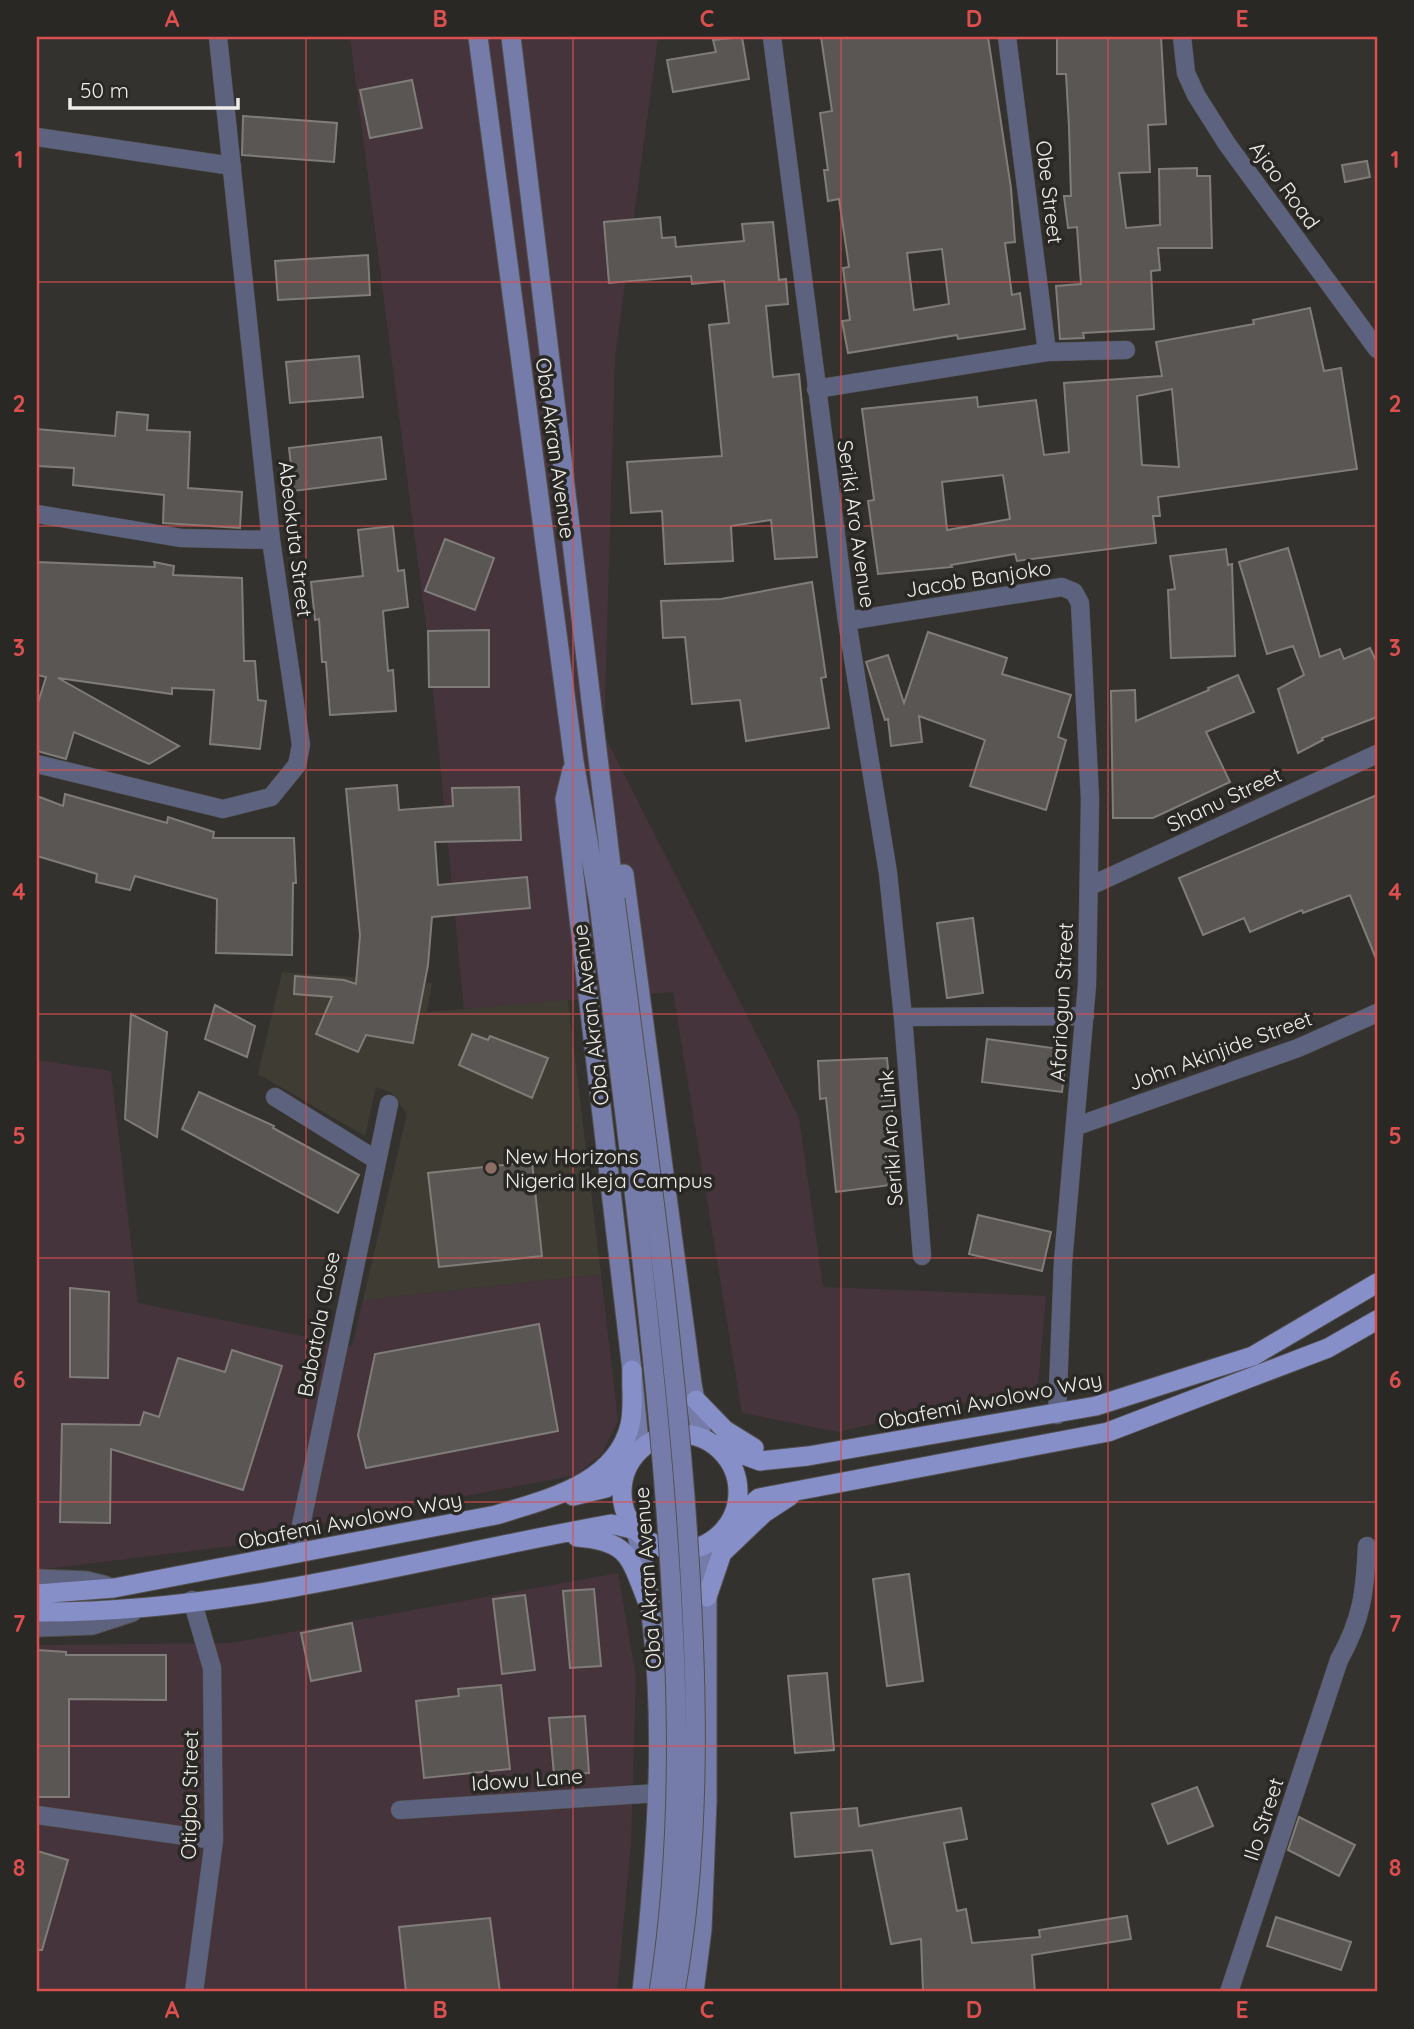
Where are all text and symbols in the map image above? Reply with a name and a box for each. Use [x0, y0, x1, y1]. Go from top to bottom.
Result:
text: A [165, 4, 180, 33]
text: B [432, 4, 448, 33]
text: C [700, 4, 714, 33]
text: D [966, 4, 982, 33]
text: E [1235, 4, 1249, 33]
scale bar [70, 66, 238, 110]
text: 50 m [80, 77, 129, 103]
street label: Ajao Road [1244, 136, 1326, 234]
street label: Obe Street [1031, 139, 1069, 245]
text: 1 [15, 145, 23, 174]
text: 1 [1391, 145, 1399, 174]
street label: Oba Akran Avenue [530, 356, 582, 540]
text: 2 [12, 389, 26, 418]
text: 2 [1388, 389, 1402, 418]
street label: Seriki Aro Avenue [832, 438, 882, 610]
street label: Abeokuta Street [274, 460, 318, 618]
street label: Jacob Banjoko [903, 554, 1053, 602]
text: 3 [13, 633, 25, 662]
text: 3 [1389, 633, 1401, 662]
street label: Shanu Street [1162, 761, 1286, 837]
text: 4 [12, 877, 26, 906]
text: 4 [1388, 877, 1402, 906]
street label: Afariogun Street [1044, 922, 1078, 1082]
street label: Oba Akran Avenue [566, 923, 614, 1107]
street label: John Akinjide Street [1124, 1005, 1316, 1095]
street label: Seriki Aro Link [872, 1069, 908, 1207]
text: 5 [12, 1121, 26, 1150]
text: 5 [1388, 1121, 1402, 1150]
place label: New Horizons Nigeria Ikeja Campus [505, 1143, 713, 1193]
marker: New Horizons Nigeria Ikeja Campus [483, 1160, 499, 1176]
street label: Babatola Close [291, 1249, 345, 1399]
text: 6 [13, 1365, 25, 1394]
text: 6 [1389, 1365, 1401, 1394]
street label: Obafemi Awolowo Way [876, 1366, 1104, 1434]
street label: Obafemi Awolowo Way [236, 1486, 464, 1554]
street label: Oba Akran Avenue [628, 1486, 666, 1670]
text: 7 [13, 1609, 26, 1638]
text: 7 [1389, 1609, 1402, 1638]
street label: Otigba Street [175, 1730, 203, 1860]
street label: Idowu Lane [470, 1762, 584, 1796]
street label: Ilo Street [1237, 1774, 1289, 1864]
text: 8 [13, 1853, 25, 1882]
text: 8 [1389, 1853, 1401, 1882]
text: A [165, 1995, 180, 2024]
text: B [432, 1995, 448, 2024]
text: C [700, 1995, 714, 2024]
text: D [966, 1995, 982, 2024]
text: E [1235, 1995, 1249, 2024]

